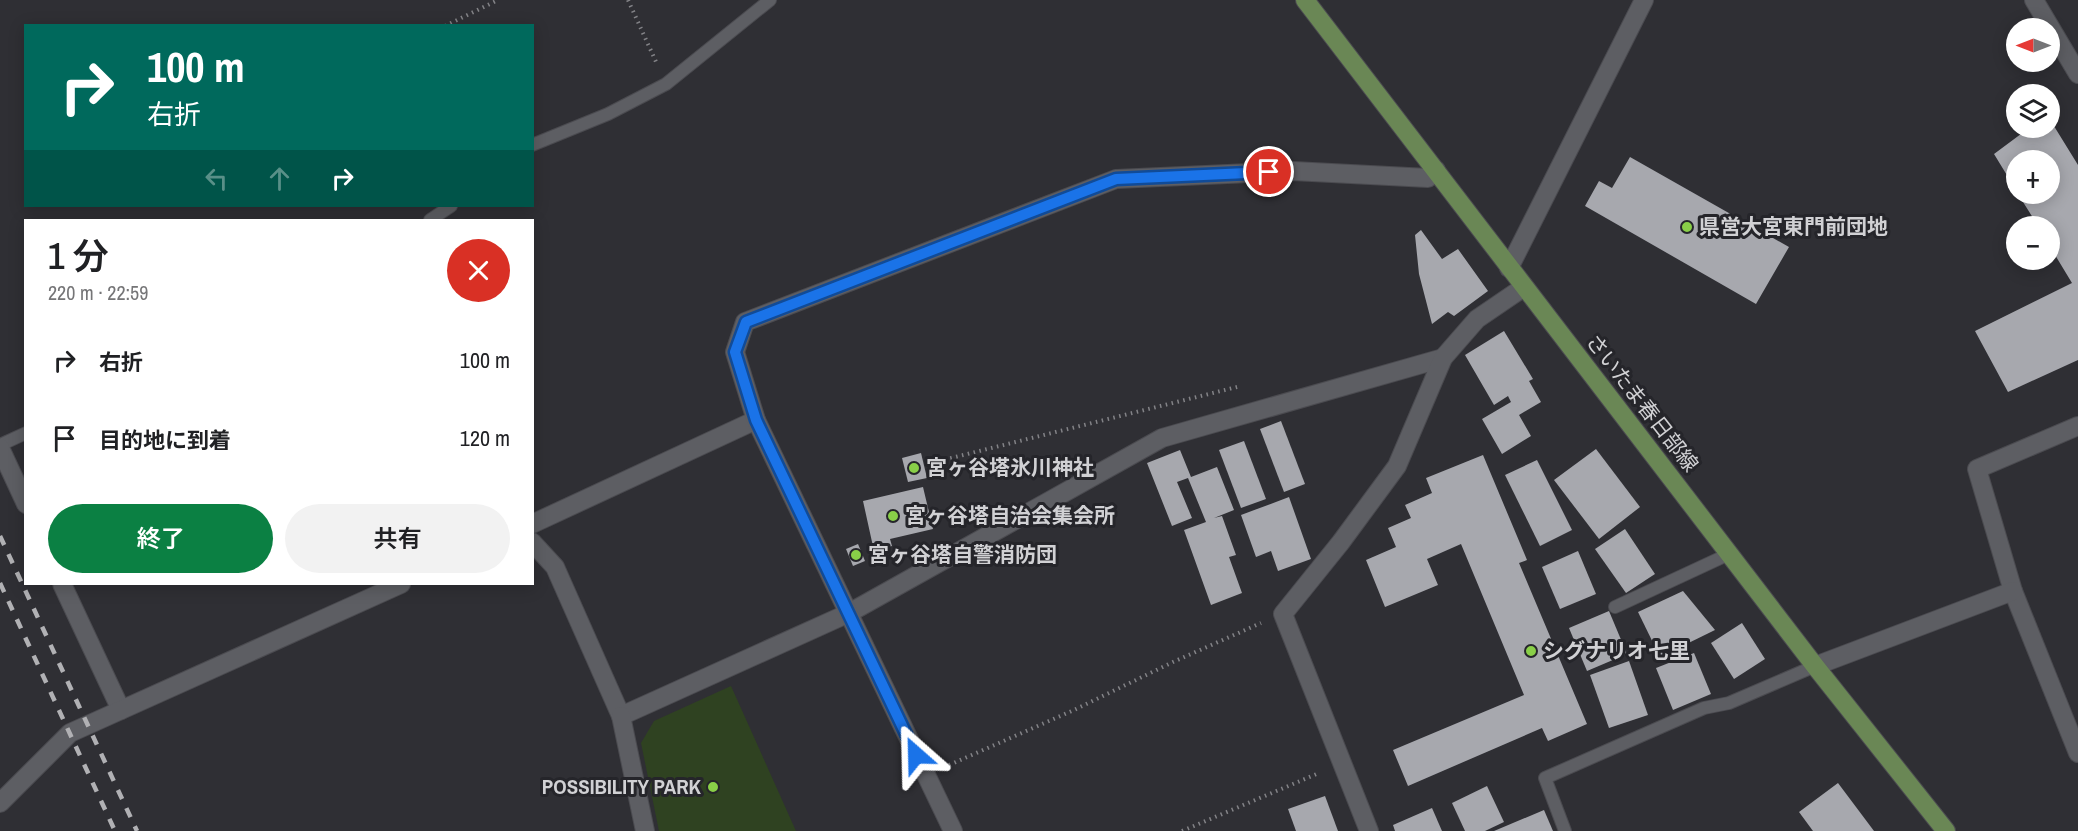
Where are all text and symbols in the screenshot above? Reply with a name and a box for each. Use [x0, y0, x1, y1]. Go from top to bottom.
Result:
north arrow [2006, 18, 2060, 72]
map controls [2006, 18, 2060, 270]
text: 100 m [147, 39, 245, 95]
icon: right [48, 48, 126, 126]
button: layers [2006, 84, 2060, 138]
text: 右折 [147, 96, 201, 132]
pin [1243, 146, 1294, 197]
button: + [2006, 150, 2060, 204]
icon: arrive [1252, 155, 1285, 188]
icon: left [200, 162, 233, 195]
icon: ahead [263, 162, 296, 195]
icon: right [326, 162, 359, 195]
place label: 県営大宮東門前団地 [1699, 212, 1888, 241]
button: − [2006, 216, 2060, 270]
marker: 県営大宮東門前団地 [1680, 220, 1694, 234]
text: 1 分 [48, 232, 109, 280]
button: close [447, 239, 510, 302]
text: 220 m · 22:59 [48, 279, 148, 306]
street label: さいたま春日部線 [1579, 328, 1705, 478]
icon: right [48, 344, 81, 377]
text: 100 m [460, 345, 510, 375]
text: 右折 [99, 347, 143, 377]
icon: arrive [48, 422, 81, 455]
text: 120 m [460, 423, 510, 453]
text: 目的地に到着 [99, 425, 231, 455]
place label: 宮ヶ谷塔氷川神社 [926, 453, 1094, 482]
marker: 宮ヶ谷塔氷川神社 [907, 461, 921, 475]
place label: 宮ヶ谷塔自治会集会所 [905, 501, 1115, 530]
button: 終了 [48, 504, 273, 573]
button: 共有 [285, 504, 510, 573]
marker: 宮ヶ谷塔自治会集会所 [886, 509, 900, 523]
place label: 宮ヶ谷塔自警消防団 [868, 540, 1057, 569]
marker: 宮ヶ谷塔自警消防団 [849, 548, 863, 562]
place label: シグナリオ七里 [1543, 636, 1690, 665]
marker: シグナリオ七里 [1524, 644, 1538, 658]
position arrow [884, 723, 948, 787]
place label: POSSIBILITY PARK [542, 772, 702, 801]
marker: POSSIBILITY PARK [706, 780, 720, 794]

